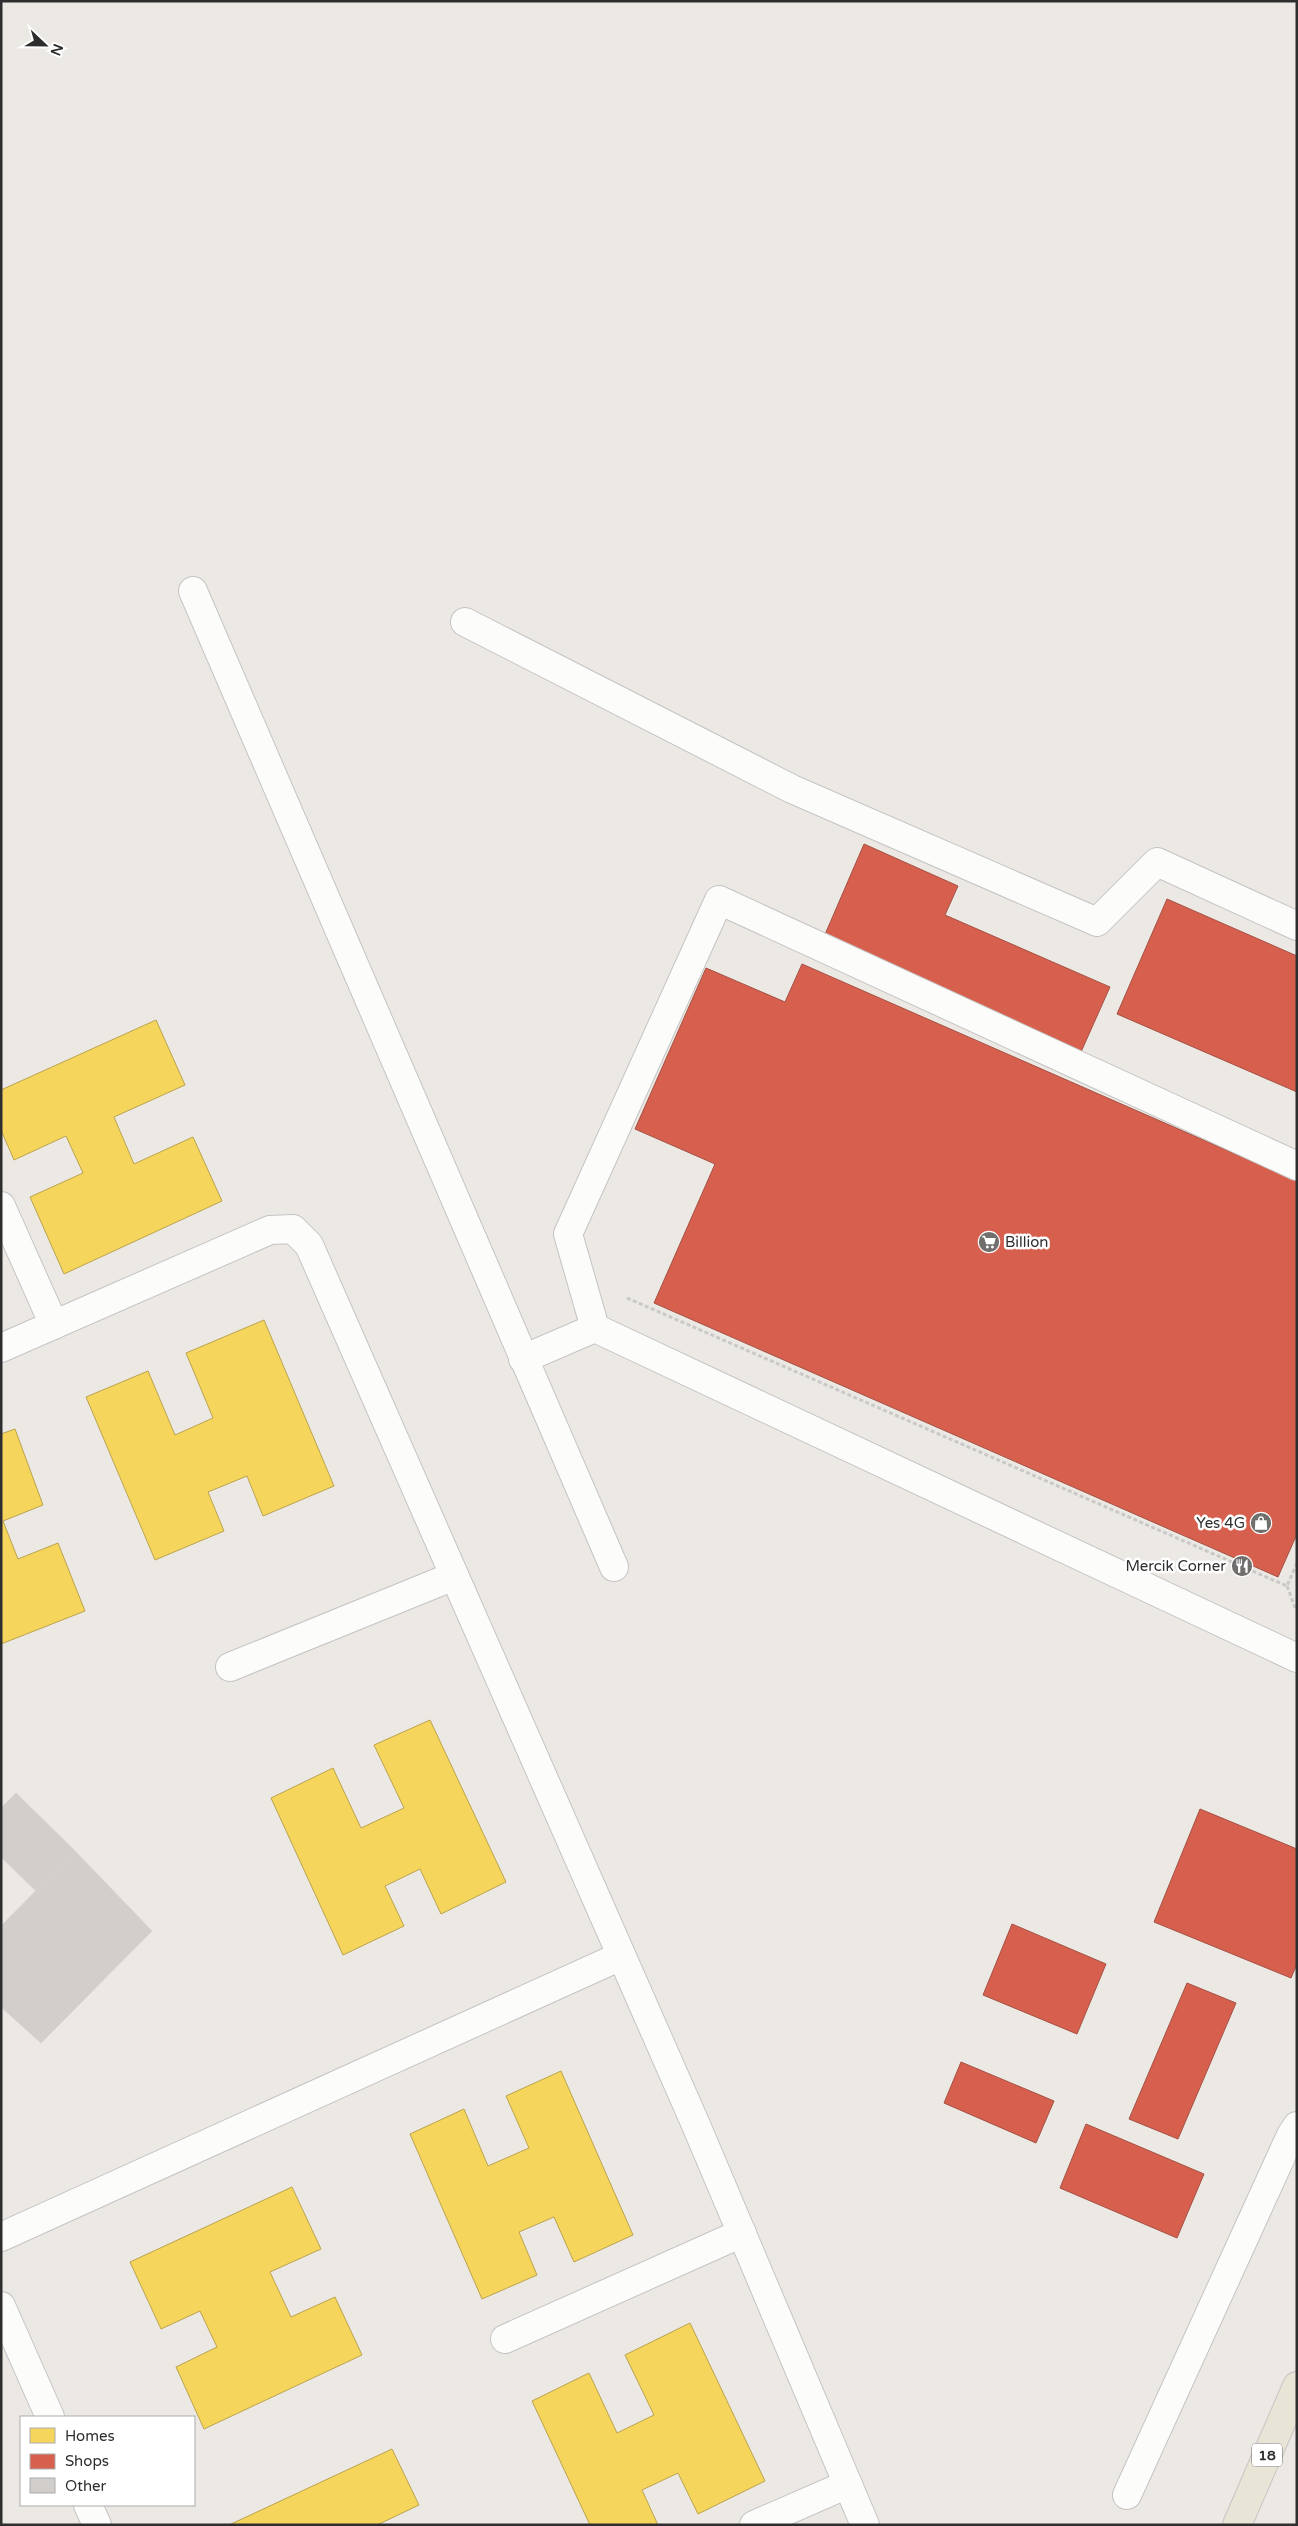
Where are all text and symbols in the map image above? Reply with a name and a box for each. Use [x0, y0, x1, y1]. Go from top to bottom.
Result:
north arrow [20, 20, 70, 70]
text: N [47, 41, 67, 58]
supermarket icon: Billion [977, 1230, 1001, 1254]
place label: Billion [1005, 1233, 1048, 1251]
shop icon: Yes 4G [1249, 1511, 1273, 1535]
place label: Yes 4G [1196, 1514, 1245, 1532]
restaurant icon: Mercik Corner [1230, 1554, 1254, 1578]
place label: Mercik Corner [1125, 1557, 1226, 1575]
legend [20, 2416, 195, 2506]
text: Homes [65, 2427, 115, 2445]
road number: 18 [1252, 2444, 1282, 2466]
text: Shops [65, 2452, 109, 2470]
text: Other [65, 2477, 107, 2495]

